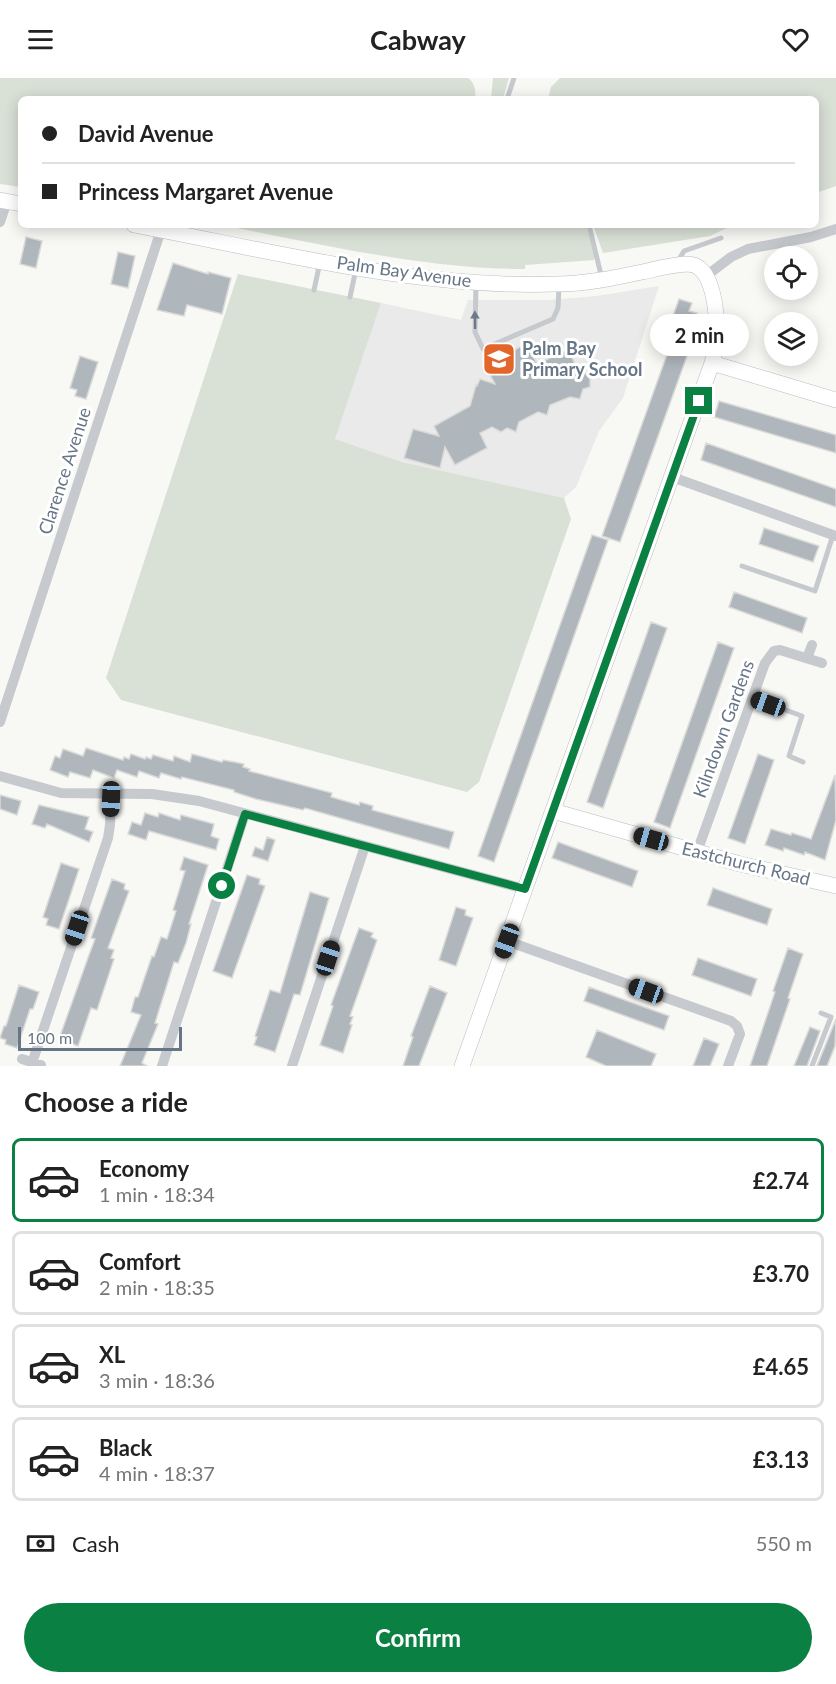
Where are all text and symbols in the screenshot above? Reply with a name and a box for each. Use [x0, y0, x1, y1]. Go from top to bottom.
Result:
icon: menu [24, 23, 57, 56]
text: Cabway [370, 23, 466, 56]
icon: heart [779, 23, 812, 56]
text: David Avenue [78, 120, 214, 147]
text: Princess Margaret Avenue [78, 178, 333, 205]
map controls [764, 246, 818, 366]
button: locate [764, 246, 818, 300]
street label: Palm Bay Avenue [335, 251, 473, 291]
one-way arrow [470, 311, 480, 330]
button: layers [764, 312, 818, 366]
callout: 2 min [650, 314, 748, 356]
text: 2 min [675, 323, 724, 347]
place label: Palm Bay Primary School [522, 337, 642, 380]
school or university icon: Palm Bay Primary School [481, 341, 517, 377]
route end [685, 387, 712, 414]
street label: Clarence Avenue [33, 404, 95, 537]
street label: Kilndown Gardens [688, 657, 758, 801]
car [748, 689, 788, 719]
car [101, 781, 121, 817]
car [631, 825, 671, 853]
street label: Eastchurch Road [680, 836, 813, 890]
route start [208, 872, 235, 899]
car [63, 908, 91, 948]
car [492, 921, 522, 961]
car [314, 938, 342, 978]
car [626, 976, 666, 1006]
scale bar [18, 1024, 182, 1052]
text: 100 m [27, 1028, 72, 1047]
text: Choose a ride [24, 1085, 188, 1118]
icon: car [27, 1153, 81, 1207]
text: Economy [99, 1155, 189, 1182]
text: £2.74 [753, 1167, 809, 1194]
text: 1 min · 18:34 [99, 1182, 215, 1206]
icon: car [27, 1246, 81, 1300]
text: Comfort [99, 1248, 181, 1275]
text: £3.70 [753, 1260, 809, 1287]
text: 2 min · 18:35 [99, 1275, 215, 1299]
icon: car [27, 1339, 81, 1393]
text: XL [99, 1341, 125, 1368]
text: £4.65 [753, 1353, 809, 1380]
text: 3 min · 18:36 [99, 1368, 215, 1392]
icon: car [27, 1432, 81, 1486]
text: Black [99, 1434, 152, 1461]
text: £3.13 [753, 1446, 809, 1473]
text: 4 min · 18:37 [99, 1461, 215, 1485]
icon: cash [24, 1527, 57, 1560]
text: Cash [72, 1530, 119, 1557]
text: 550 m [756, 1531, 812, 1555]
button: Confirm [24, 1603, 812, 1672]

